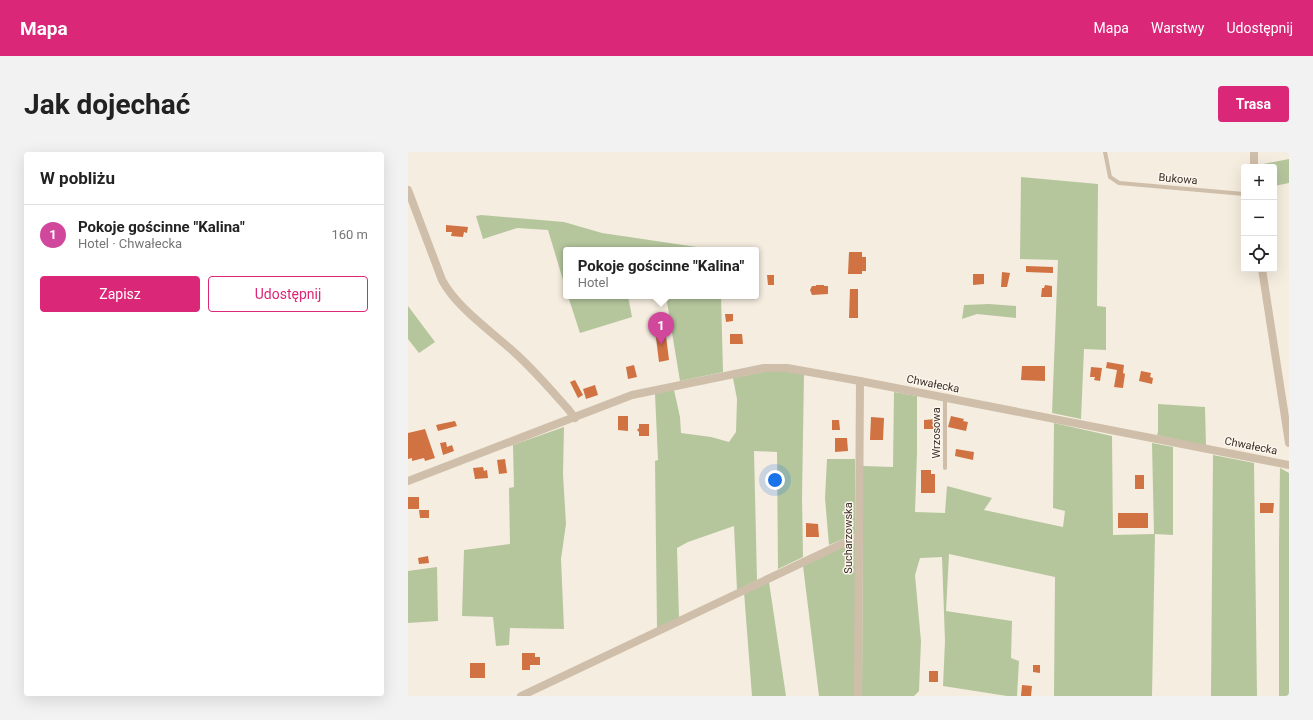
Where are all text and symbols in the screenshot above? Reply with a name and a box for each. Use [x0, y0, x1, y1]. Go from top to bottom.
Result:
text: Mapa [20, 17, 68, 40]
text: Mapa [1094, 20, 1129, 36]
text: Warstwy [1151, 20, 1204, 36]
text: Udostępnij [1226, 20, 1293, 36]
button: Trasa [1218, 86, 1289, 122]
text: Jak dojechać [24, 88, 190, 121]
map controls [1241, 164, 1277, 272]
button: + [1241, 164, 1277, 200]
text: W pobliżu [40, 168, 115, 188]
street label: Bukowa [1158, 171, 1198, 187]
button: − [1241, 200, 1277, 236]
text: Pokoje gościnne "Kalina" [78, 218, 245, 236]
text: 1 [49, 227, 57, 242]
text: 160 m [331, 227, 368, 242]
text: Hotel · Chwałecka [78, 236, 182, 251]
button: locate [1241, 236, 1277, 272]
popup [563, 247, 759, 299]
text: Pokoje gościnne "Kalina" [578, 257, 744, 275]
text: Hotel [578, 275, 609, 290]
button: Zapisz [40, 276, 200, 312]
button: Udostępnij [208, 276, 368, 312]
pin: 1 [648, 312, 674, 345]
street label: Chwałecka [905, 373, 961, 395]
street label: Wrzosowa [930, 407, 943, 459]
street label: Chwałecka [1223, 435, 1279, 457]
your location [765, 470, 785, 490]
street label: Sucharzowska [842, 502, 855, 574]

